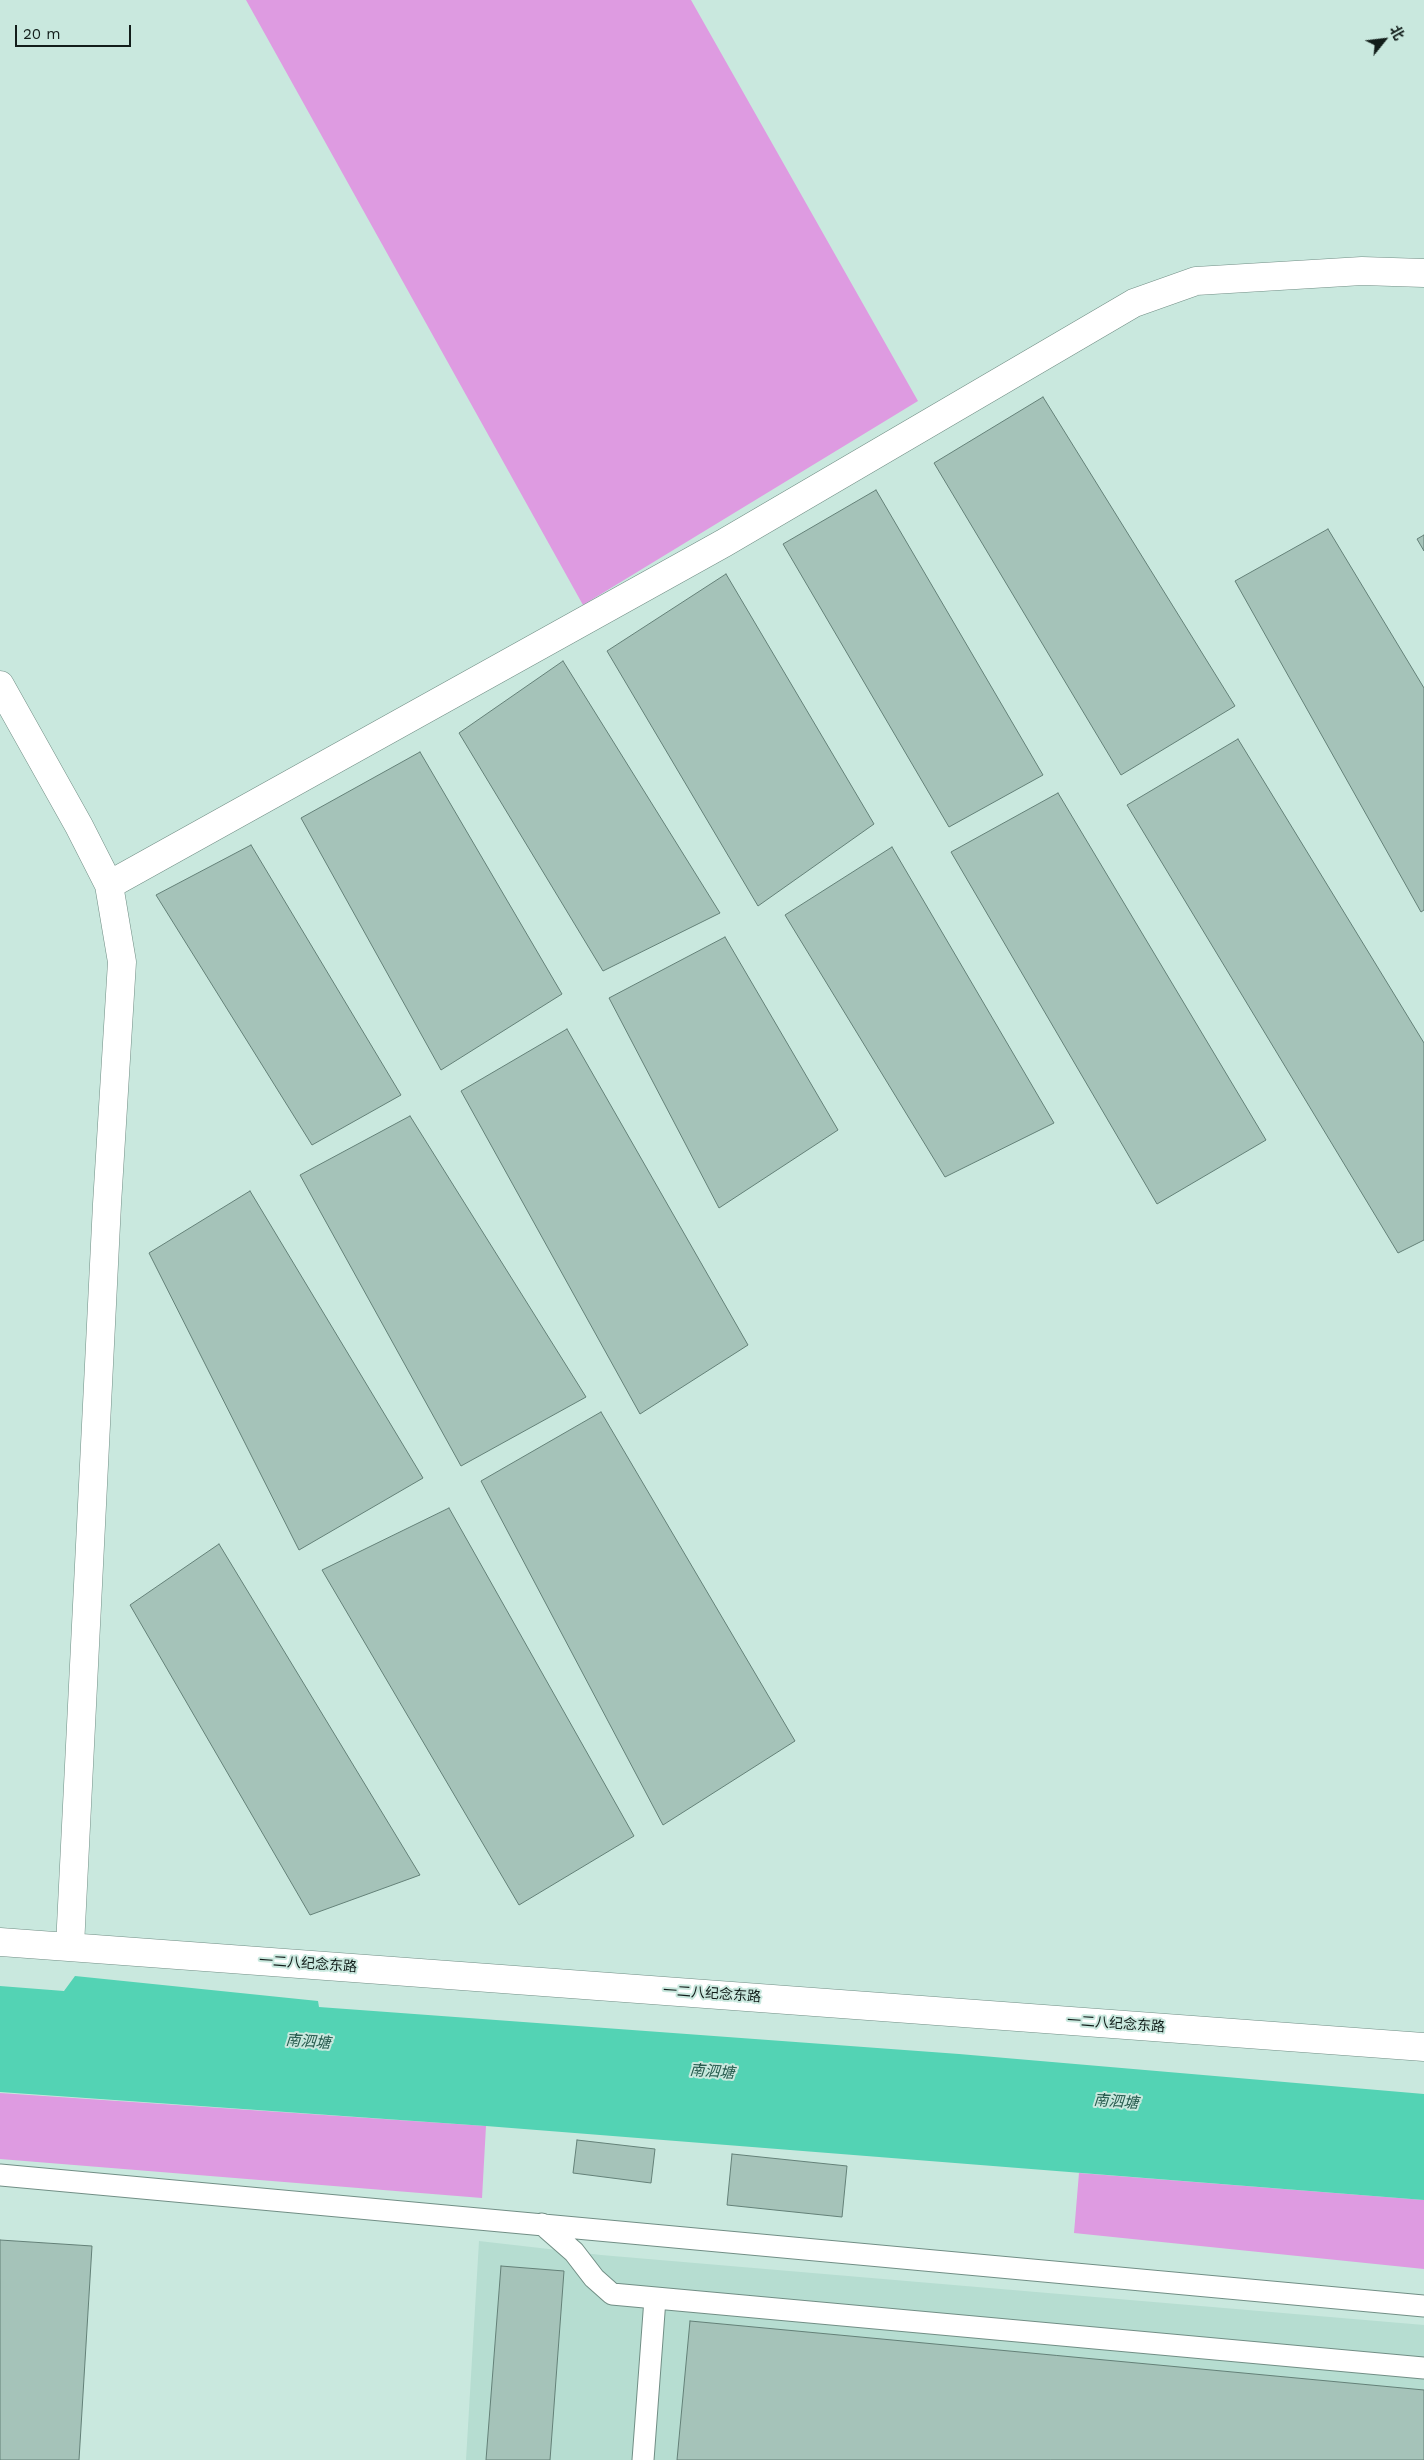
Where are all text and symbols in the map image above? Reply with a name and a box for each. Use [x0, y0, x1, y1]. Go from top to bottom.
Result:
scale bar [18, 15, 134, 47]
north arrow [1359, 15, 1409, 65]
text: 北 [1387, 23, 1408, 43]
text: 20 m [23, 25, 61, 43]
street label: 一二八纪念东路 [259, 1952, 357, 1976]
street label: 一二八纪念东路 [663, 1982, 761, 2006]
street label: 一二八纪念东路 [1067, 2012, 1165, 2036]
water label: 南泗塘 [285, 2031, 331, 2053]
water label: 南泗塘 [689, 2061, 735, 2083]
water label: 南泗塘 [1093, 2091, 1139, 2113]

